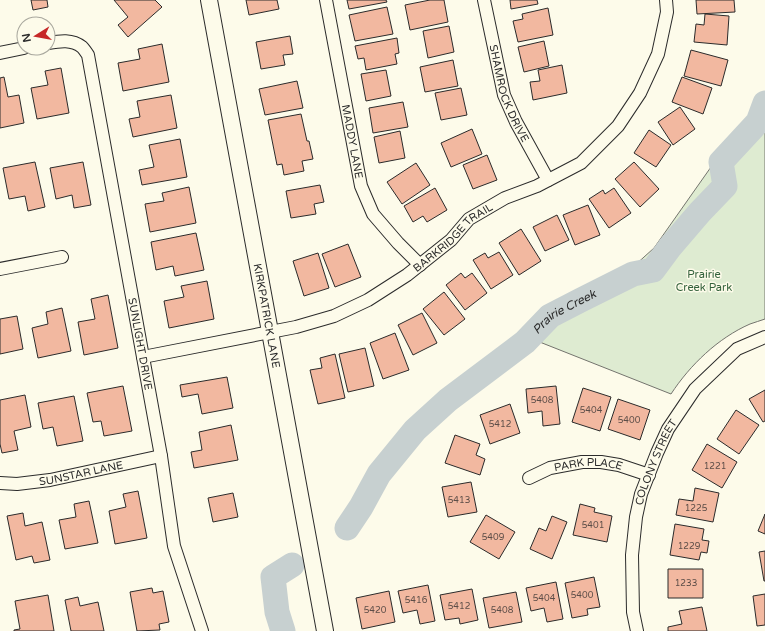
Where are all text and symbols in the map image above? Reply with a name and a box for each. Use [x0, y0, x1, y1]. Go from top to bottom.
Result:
north arrow [16, 16, 56, 56]
text: N [19, 32, 34, 43]
street label: SHAMROCK DRIVE [487, 43, 532, 144]
street label: MADDY LANE [339, 103, 366, 180]
street label: BARKRIDGE TRAIL [410, 200, 495, 274]
street label: KIRKPATRICK LANE [251, 262, 283, 369]
park label: Prairie Creek Park [676, 268, 732, 294]
water label: Prairie Creek [530, 286, 599, 337]
street label: SUNLIGHT DRIVE [126, 297, 155, 391]
house number: 5408 [531, 395, 554, 406]
house number: 5404 [580, 405, 603, 416]
house number: 5400 [618, 415, 641, 426]
street label: COLONY STREET [632, 416, 679, 506]
house number: 5412 [489, 419, 511, 430]
street label: PARK PLACE [553, 455, 625, 474]
street label: SUNSTAR LANE [38, 458, 124, 488]
house number: 1221 [704, 461, 726, 472]
house number: 5413 [448, 495, 470, 506]
house number: 1225 [685, 503, 708, 514]
house number: 5401 [582, 520, 604, 531]
house number: 5409 [482, 532, 505, 543]
house number: 1229 [678, 541, 701, 552]
house number: 1233 [675, 578, 697, 589]
house number: 5400 [571, 590, 594, 601]
house number: 5404 [533, 593, 556, 604]
house number: 5416 [405, 595, 428, 606]
house number: 5412 [448, 601, 470, 612]
house number: 5420 [364, 605, 387, 616]
house number: 5408 [491, 605, 514, 616]

